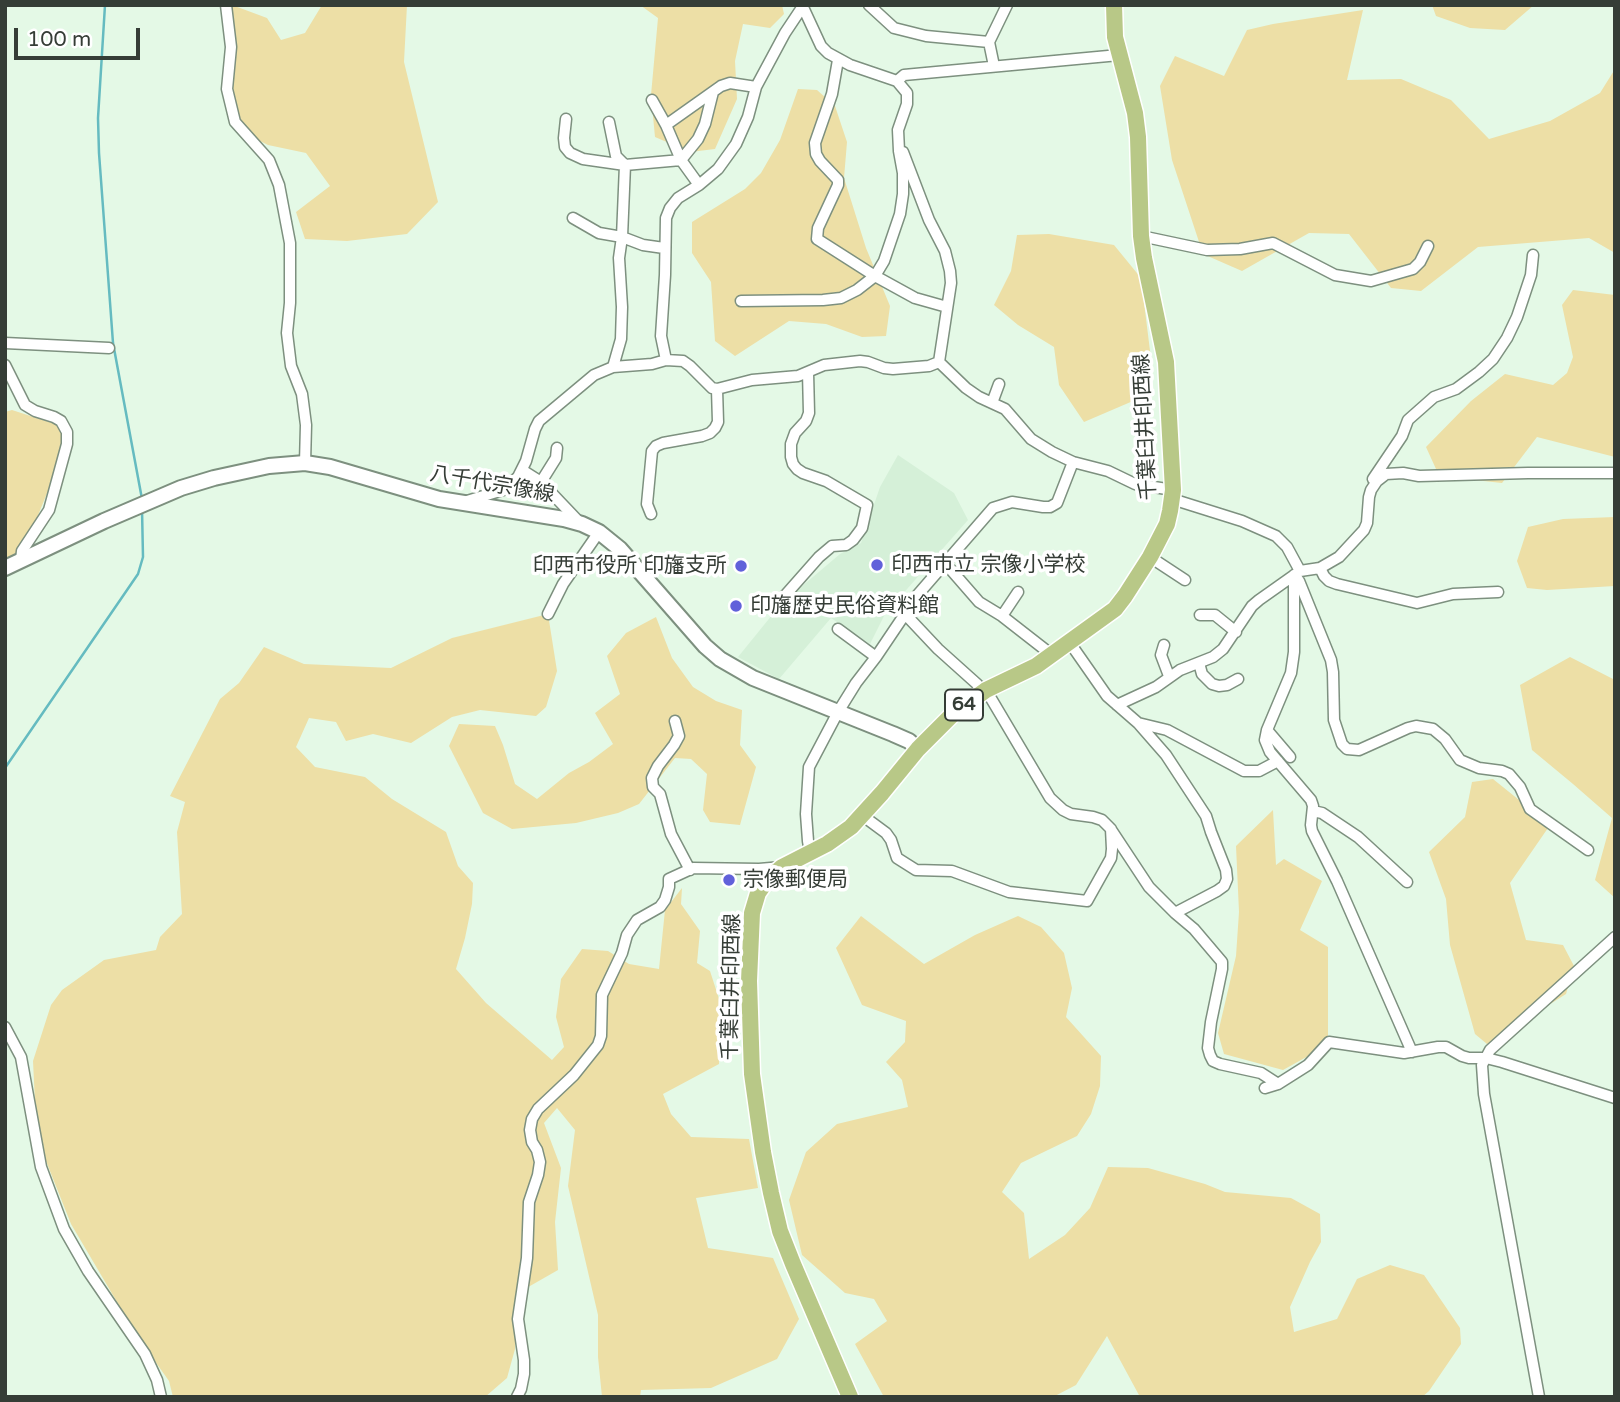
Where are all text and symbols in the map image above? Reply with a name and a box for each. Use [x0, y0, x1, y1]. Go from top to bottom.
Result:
scale bar [18, 14, 144, 58]
text: 100 m [27, 27, 91, 52]
street label: 千葉臼井印西線 [1130, 353, 1162, 501]
street label: 八千代宗像線 [428, 462, 556, 508]
place label: 印西市立 宗像小学校 [891, 552, 1085, 578]
place label: 印西市役所 印旛支所 [533, 553, 727, 579]
marker: 印西市立 宗像小学校 [869, 557, 885, 573]
marker: 印西市役所 印旛支所 [733, 558, 749, 574]
place label: 印旛歴史民俗資料館 [750, 593, 939, 619]
marker: 印旛歴史民俗資料館 [728, 598, 744, 614]
road number: 64 [945, 690, 983, 720]
place label: 宗像郵便局 [743, 867, 848, 893]
marker: 宗像郵便局 [721, 872, 737, 888]
street label: 千葉臼井印西線 [718, 913, 746, 1061]

